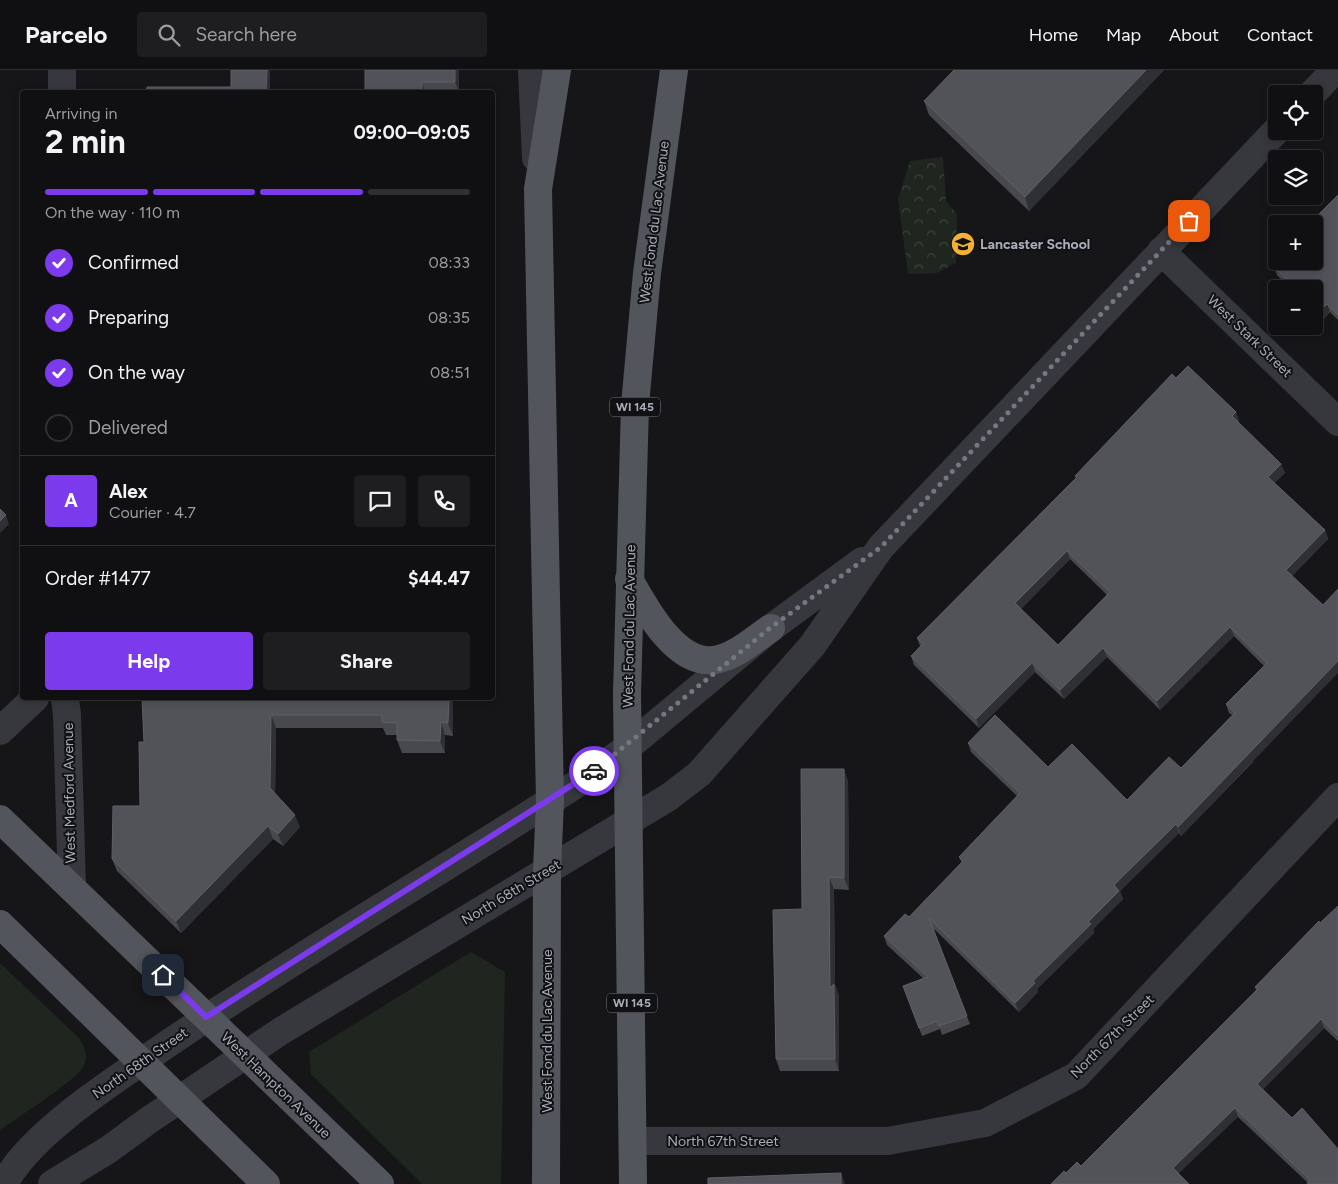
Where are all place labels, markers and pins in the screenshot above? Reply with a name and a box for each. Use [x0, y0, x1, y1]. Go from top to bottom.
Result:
pin [1168, 200, 1210, 242]
school or university icon: Lancaster School [950, 231, 976, 257]
place label: Lancaster School [980, 236, 1090, 253]
pin [142, 954, 184, 996]

